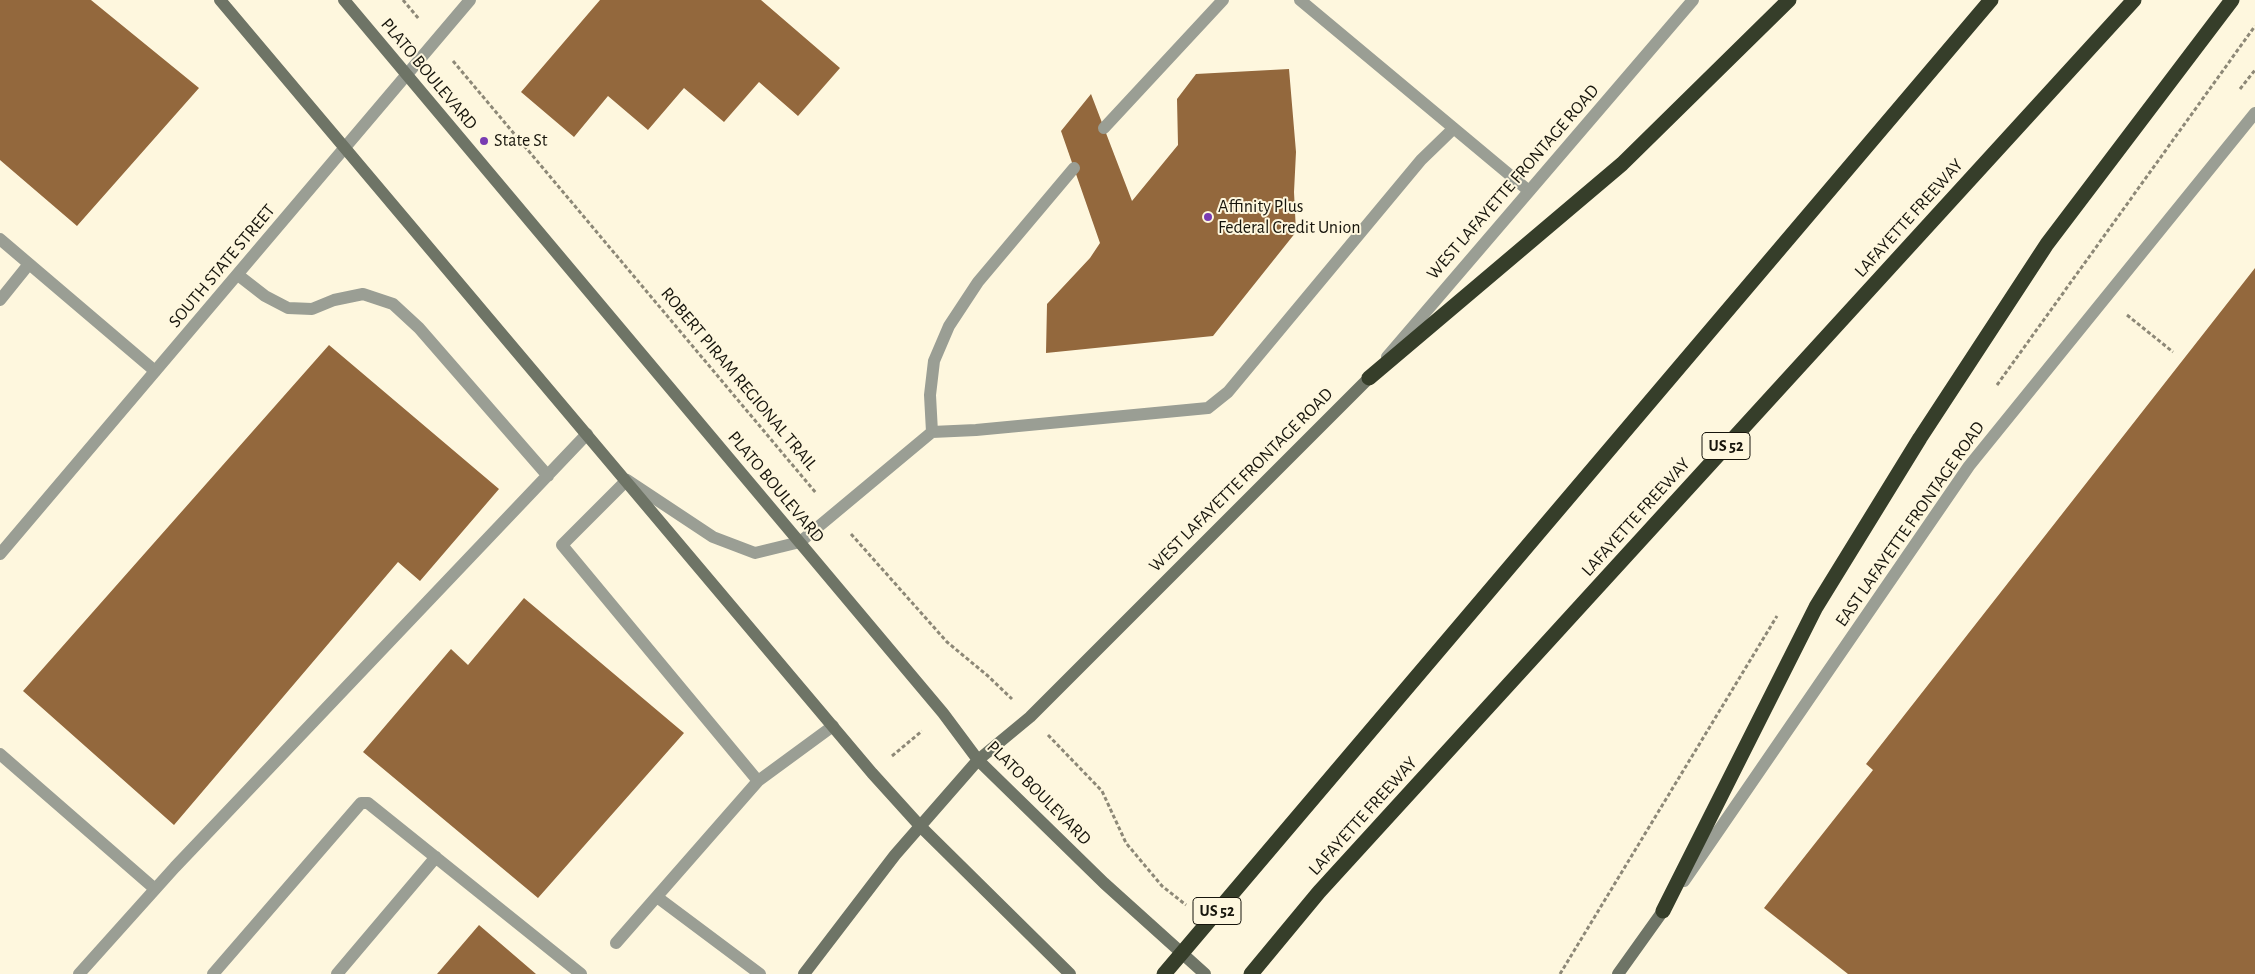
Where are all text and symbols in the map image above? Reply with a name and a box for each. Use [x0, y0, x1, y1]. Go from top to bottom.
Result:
street label: PLATO BOULEVARD [376, 14, 482, 134]
street label: WEST LAFAYETTE FRONTAGE ROAD [1422, 80, 1604, 284]
place label: State St [494, 130, 548, 152]
marker: State St [478, 135, 490, 147]
street label: LAFAYETTE FREEWAY [1850, 154, 1968, 282]
place label: Affinity Plus Federal Credit Union [1218, 196, 1360, 238]
street label: SOUTH STATE STREET [164, 200, 280, 332]
marker: Affinity Plus Federal Credit Union [1202, 211, 1214, 223]
street label: ROBERT PIRAM REGIONAL TRAIL [656, 283, 822, 475]
street label: WEST LAFAYETTE FRONTAGE ROAD [1144, 383, 1338, 577]
street label: EAST LAFAYETTE FRONTAGE ROAD [1831, 417, 1989, 631]
street label: PLATO BOULEVARD [723, 427, 829, 547]
road number: US 52 [1702, 432, 1750, 460]
street label: LAFAYETTE FREEWAY [1577, 453, 1695, 581]
street label: PLATO BOULEVARD [982, 736, 1096, 850]
street label: LAFAYETTE FREEWAY [1304, 752, 1422, 880]
road number: US 52 [1193, 898, 1241, 924]

